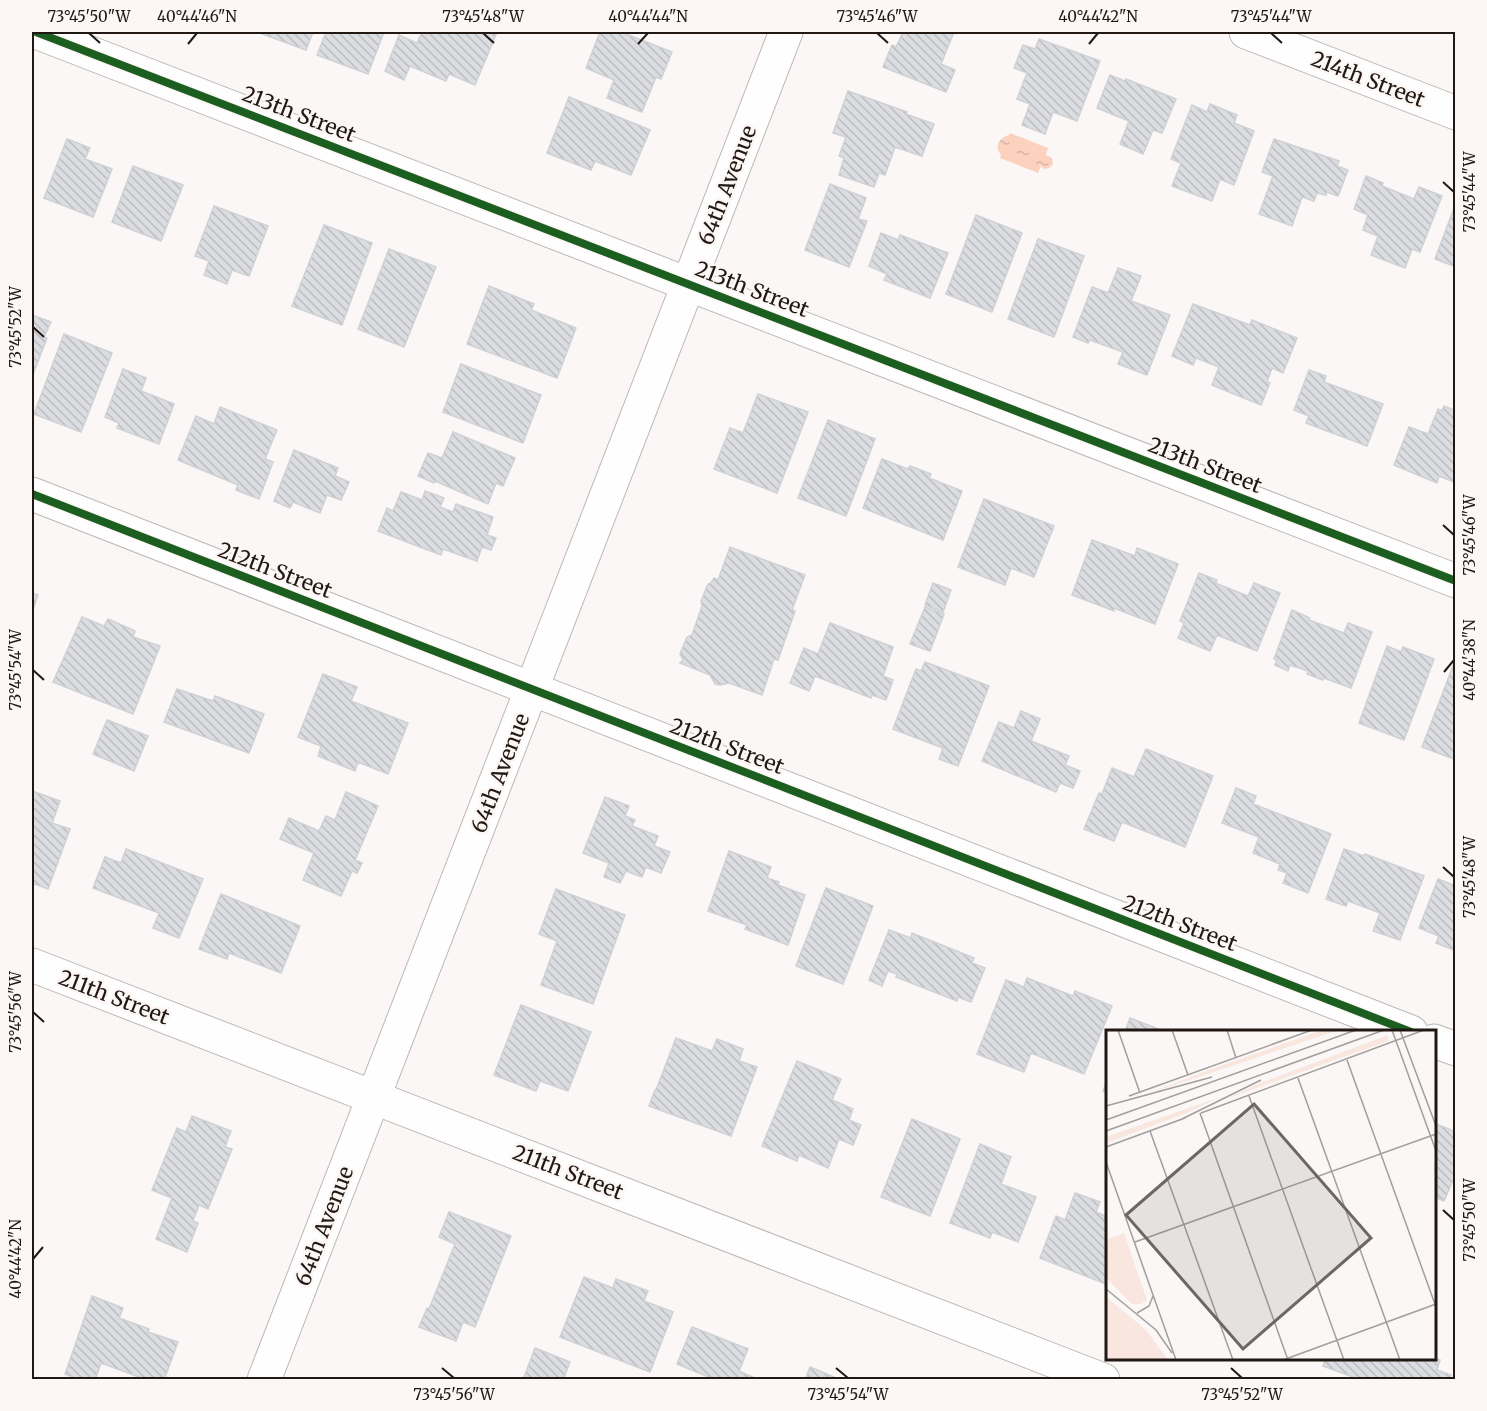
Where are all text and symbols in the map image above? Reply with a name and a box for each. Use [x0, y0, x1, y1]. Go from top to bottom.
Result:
text: 73°45'50"W [48, 7, 132, 26]
text: 40°44'46"N [157, 7, 237, 26]
text: 73°45'48"W [442, 7, 525, 26]
text: 40°44'44"N [608, 7, 688, 26]
text: 73°45'46"W [836, 7, 919, 26]
text: 40°44'42"N [1058, 7, 1138, 26]
text: 73°45'44"W [1231, 7, 1312, 26]
street label: 214th Street [1307, 45, 1429, 113]
street label: 213th Street [238, 80, 360, 148]
street label: 64th Avenue [692, 121, 762, 249]
text: 73°45'44"W [1460, 151, 1479, 232]
street label: 213th Street [691, 255, 813, 323]
text: 73°45'52"W [6, 285, 25, 368]
street label: 213th Street [1144, 431, 1266, 499]
text: 73°45'46"W [1460, 493, 1479, 576]
street label: 212th Street [214, 536, 336, 604]
text: 40°44'38"N [1460, 619, 1479, 701]
text: 73°45'54"W [6, 628, 25, 711]
street label: 64th Avenue [465, 709, 535, 837]
street label: 212th Street [666, 712, 788, 780]
text: 73°45'48"W [1460, 835, 1479, 918]
street label: 212th Street [1119, 889, 1241, 957]
street label: 211th Street [55, 964, 173, 1030]
text: 73°45'56"W [6, 970, 25, 1053]
inset map [1106, 1030, 1436, 1360]
street label: 211th Street [509, 1139, 627, 1205]
street label: 64th Avenue [289, 1162, 359, 1290]
text: 73°45'50"W [1460, 1177, 1479, 1262]
text: 40°44'42"N [6, 1219, 25, 1299]
text: 73°45'56"W [413, 1385, 496, 1404]
text: 73°45'54"W [807, 1385, 890, 1404]
text: 73°45'52"W [1201, 1385, 1284, 1404]

